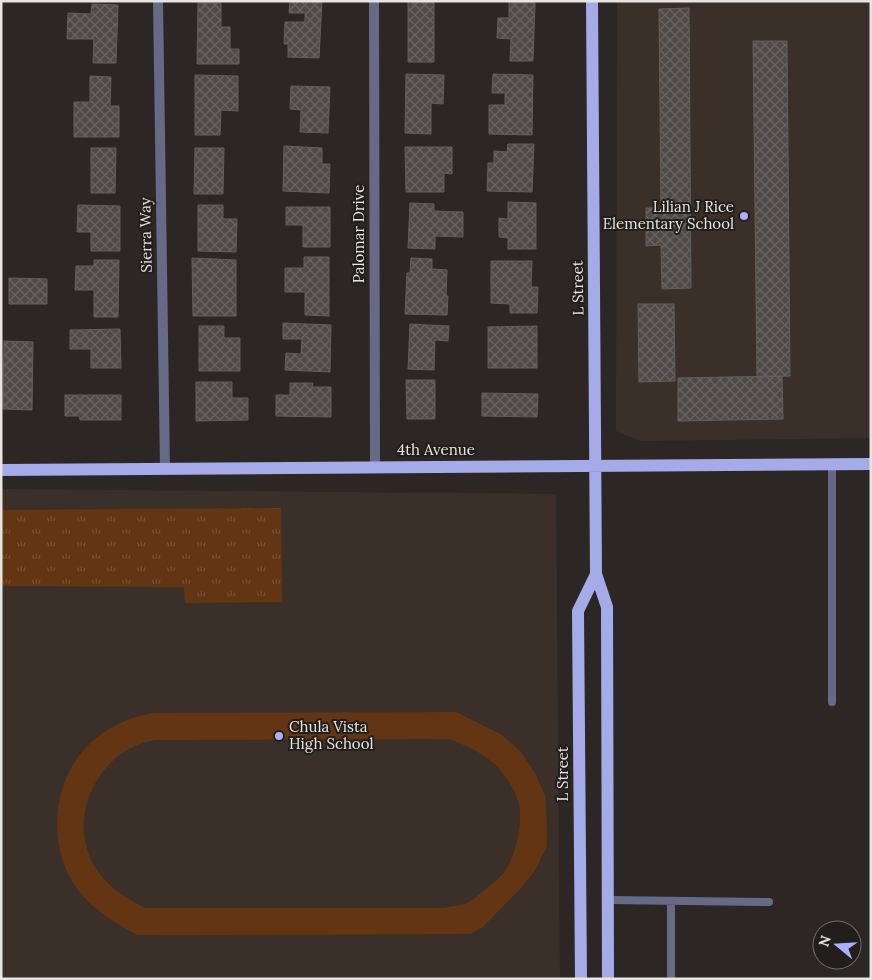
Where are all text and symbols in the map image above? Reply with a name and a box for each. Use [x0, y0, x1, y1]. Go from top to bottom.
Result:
street label: Palomar Drive [349, 185, 368, 283]
street label: Sierra Way [135, 197, 156, 273]
place label: Lilian J Rice Elementary School [603, 197, 734, 233]
marker: Lilian J Rice Elementary School [738, 210, 750, 222]
street label: L Street [568, 260, 587, 316]
street label: 4th Avenue [397, 440, 475, 459]
place label: Chula Vista High School [289, 717, 374, 753]
marker: Chula Vista High School [273, 730, 285, 742]
street label: L Street [553, 746, 572, 802]
north arrow [812, 920, 862, 970]
text: N [814, 933, 835, 949]

